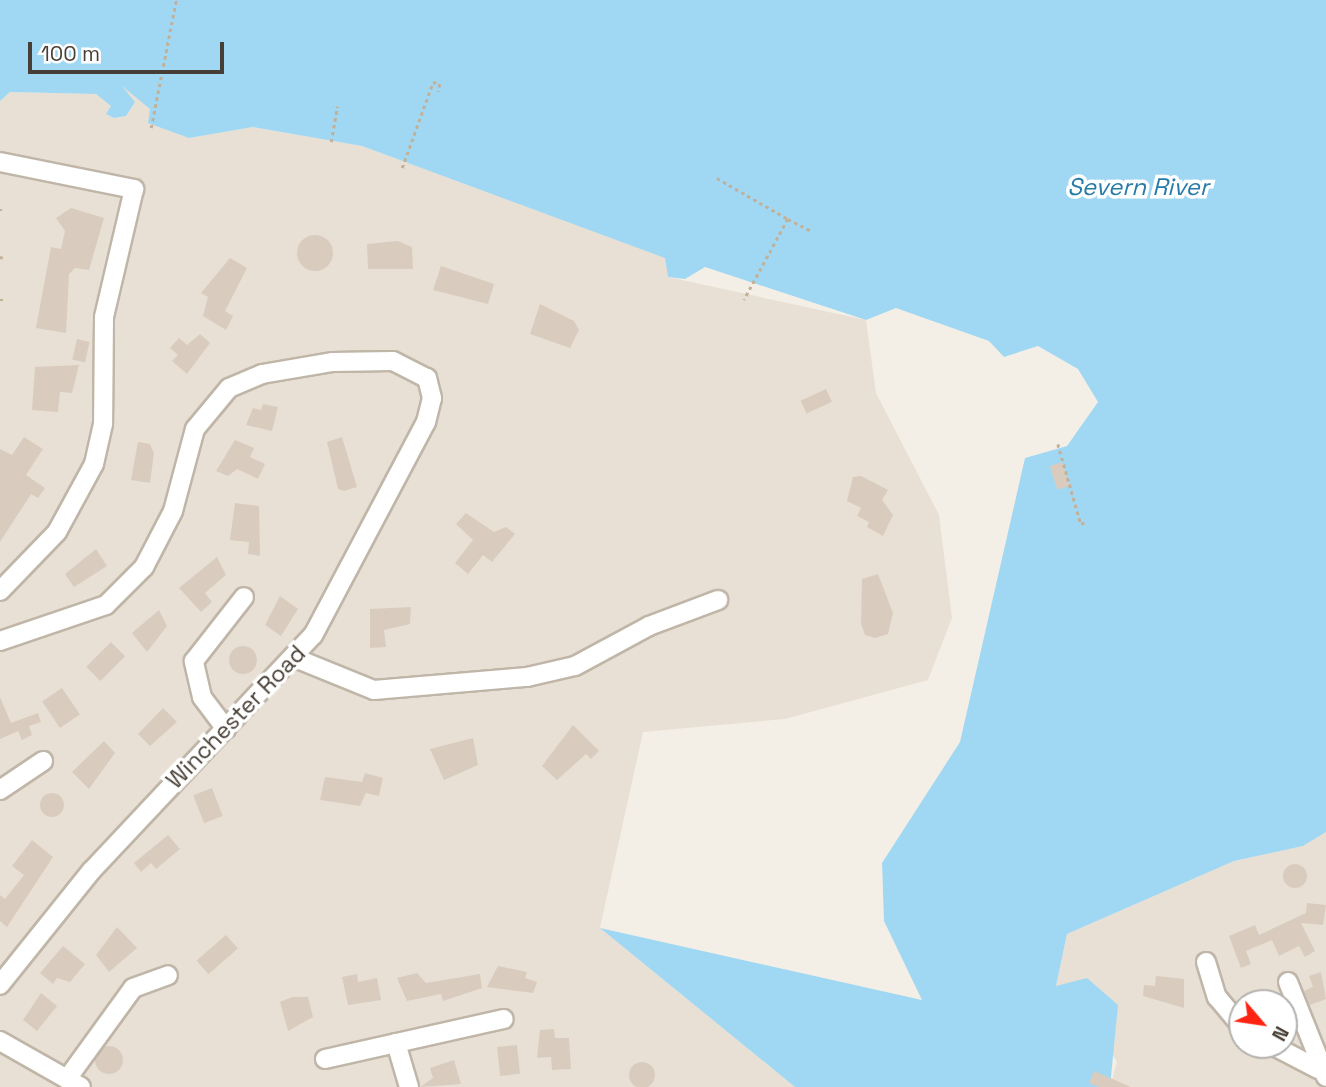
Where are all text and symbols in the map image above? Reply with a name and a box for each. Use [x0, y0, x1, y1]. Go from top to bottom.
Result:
scale bar [32, 28, 228, 72]
text: 100 m [41, 40, 100, 67]
water label: Severn River [1067, 173, 1209, 201]
street label: Winchester Road [161, 640, 311, 794]
north arrow [1228, 989, 1298, 1059]
text: N [1266, 1022, 1294, 1045]

